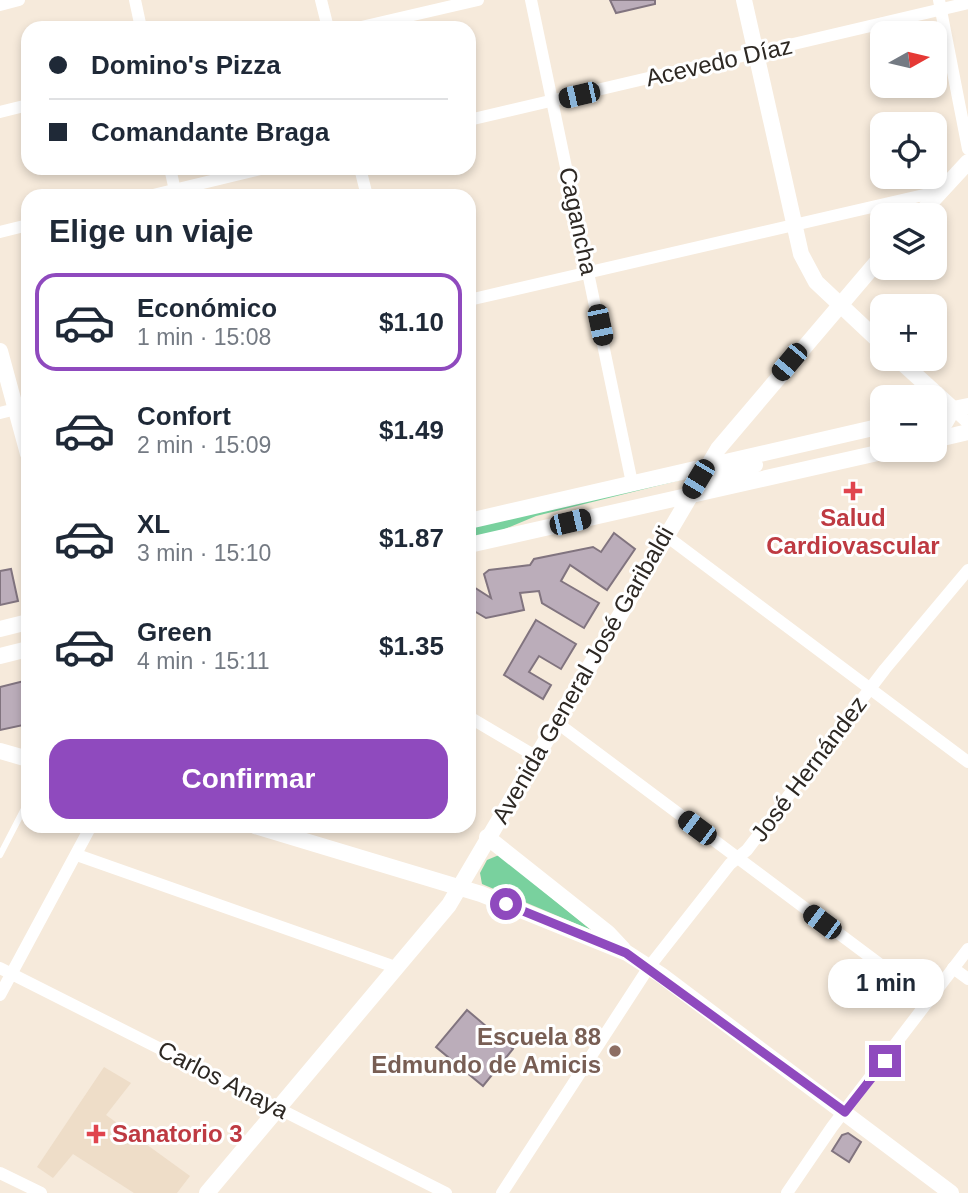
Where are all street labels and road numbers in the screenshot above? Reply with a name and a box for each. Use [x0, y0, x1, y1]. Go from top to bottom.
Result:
street label: Acevedo Díaz [643, 32, 795, 91]
street label: Cagancha [554, 165, 603, 278]
street label: Avenida General José Garibaldi [486, 521, 679, 828]
street label: José Hernández [745, 691, 872, 847]
street label: Carlos Anaya [154, 1035, 294, 1124]

